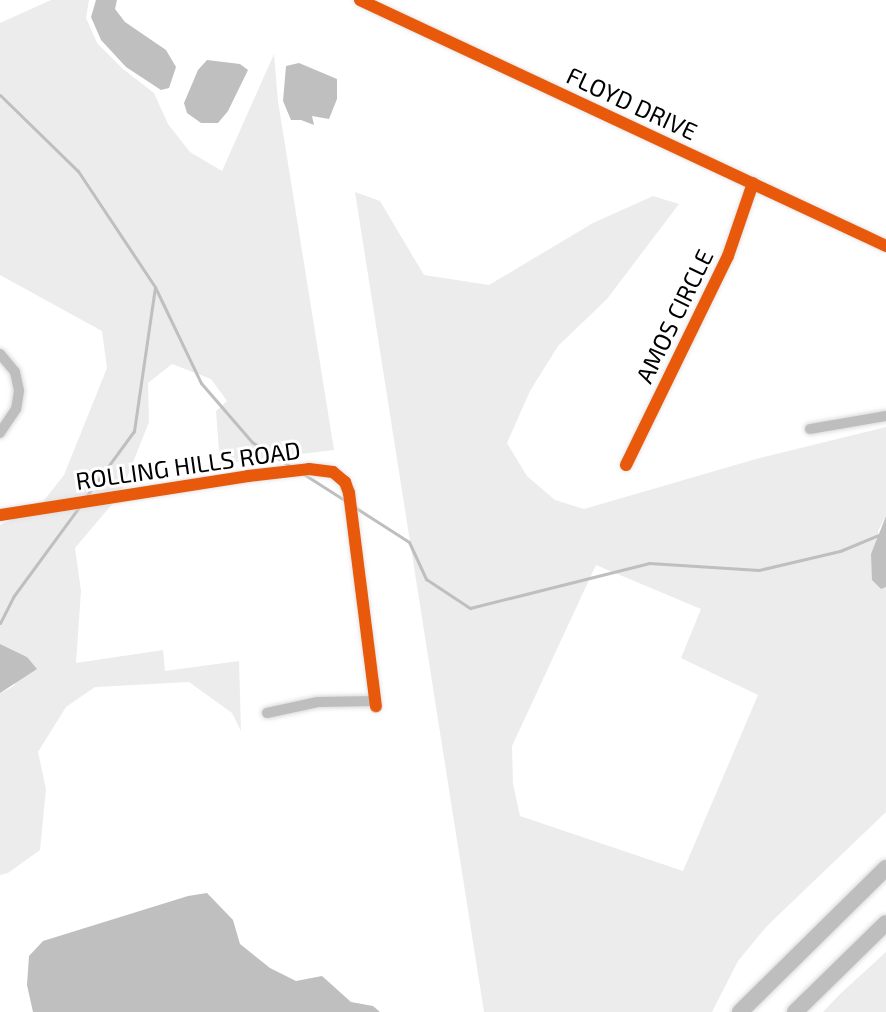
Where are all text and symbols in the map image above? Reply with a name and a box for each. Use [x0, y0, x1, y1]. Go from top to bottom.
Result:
street label: FLOYD DRIVE [562, 60, 702, 146]
street label: AMOS CIRCLE [629, 244, 719, 388]
street label: ROLLING HILLS ROAD [74, 435, 302, 495]

